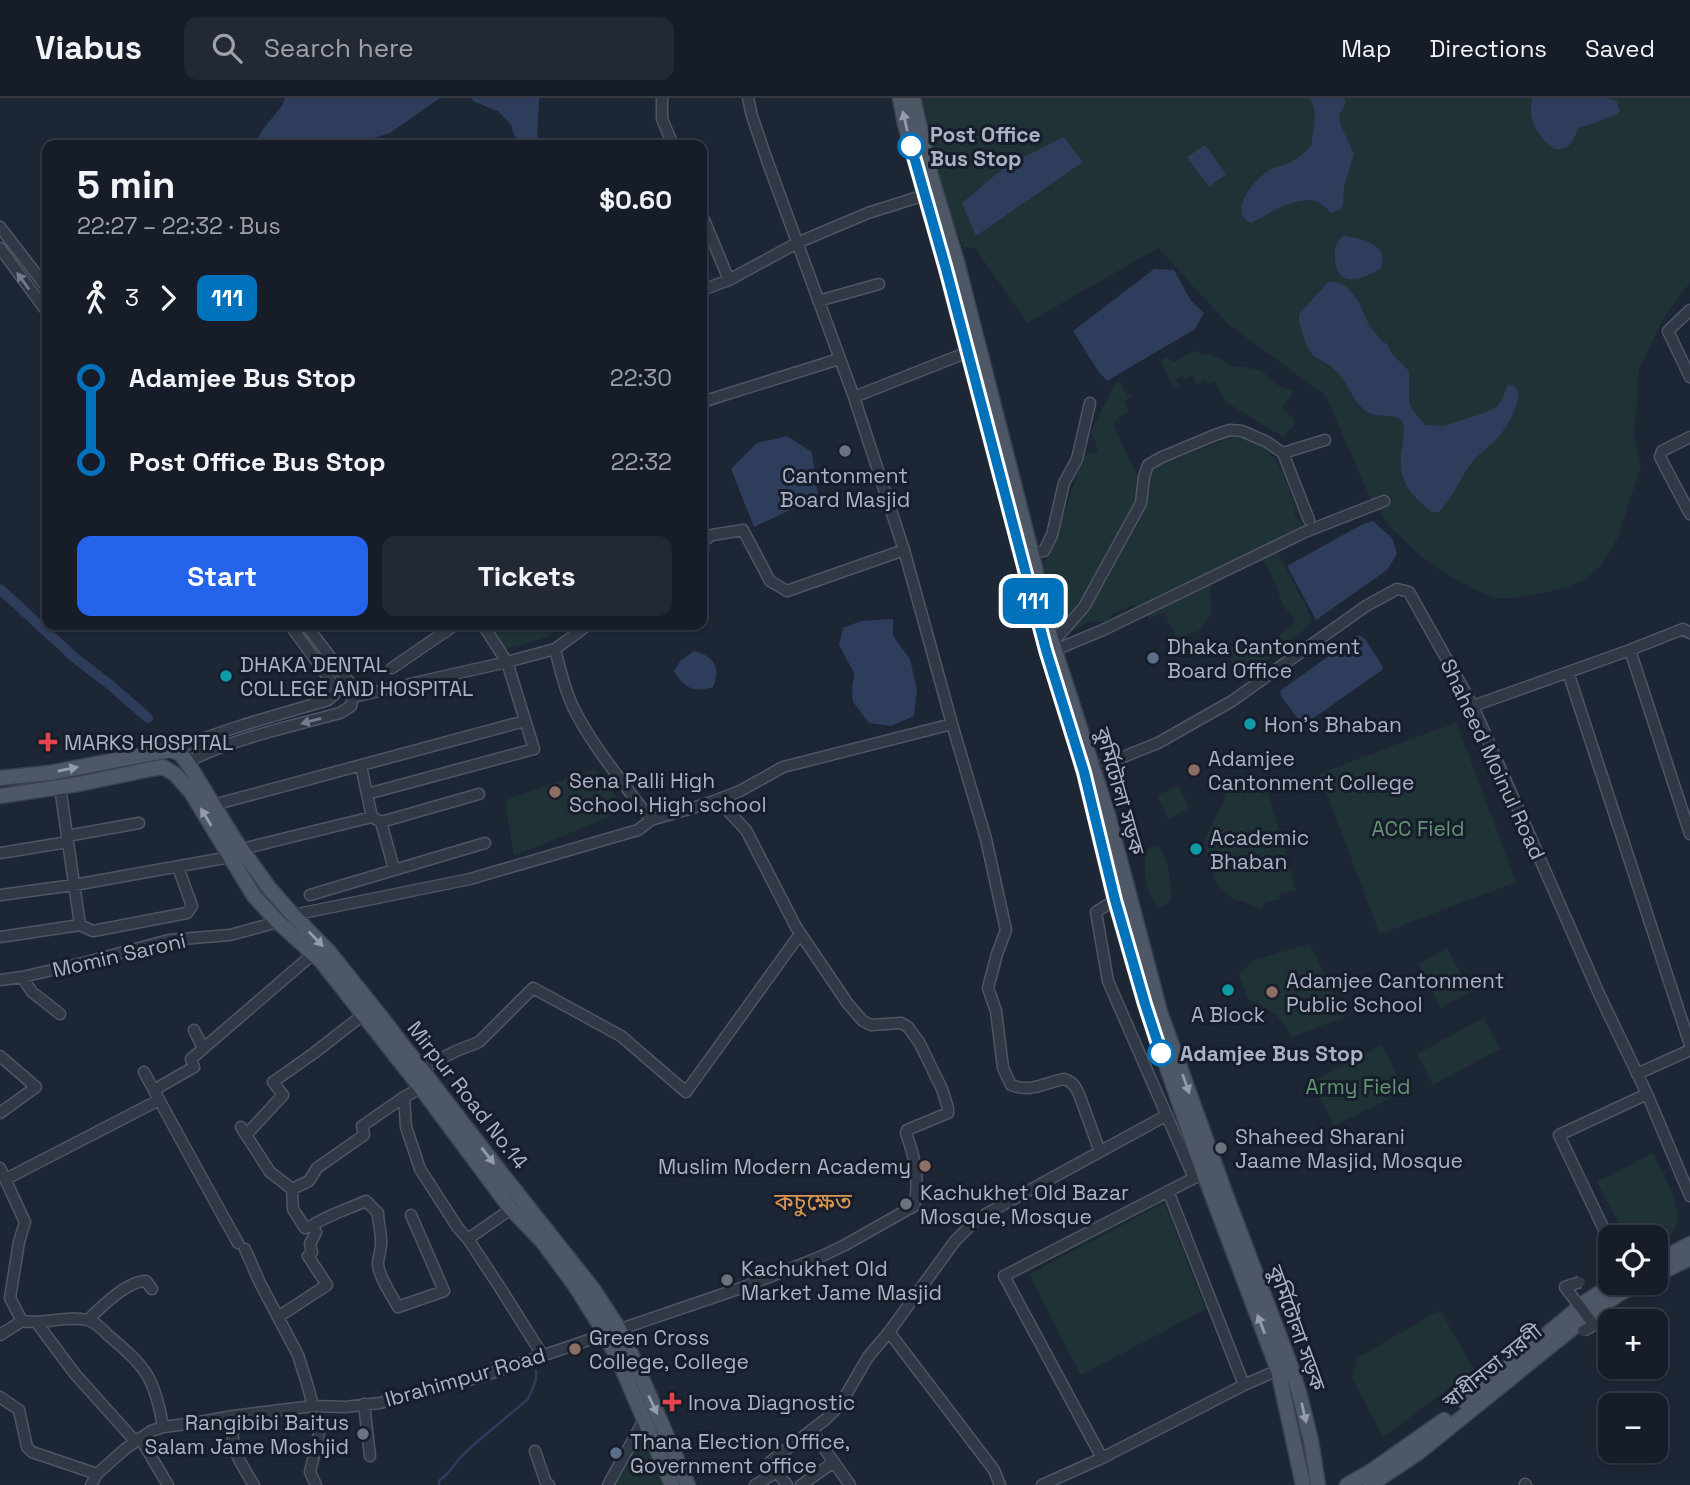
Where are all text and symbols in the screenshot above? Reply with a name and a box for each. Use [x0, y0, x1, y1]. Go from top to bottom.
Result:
search box [184, 17, 674, 80]
text: Viabus [35, 27, 142, 69]
icon: search [208, 29, 246, 67]
text: Search here [264, 31, 414, 65]
text: Map [1341, 33, 1391, 64]
text: Directions [1429, 33, 1547, 64]
text: Saved [1585, 33, 1655, 64]
one-way arrow [899, 110, 910, 132]
place label: Post Office Bus Stop [930, 121, 1041, 172]
marker: Post Office Bus Stop [898, 133, 924, 159]
text: 5 min [77, 161, 175, 209]
text: $0.60 [599, 183, 672, 217]
text: 22:27 – 22:32 · Bus [77, 211, 281, 241]
one-way arrow [16, 271, 30, 290]
icon: walk [77, 279, 115, 317]
icon: forward [149, 279, 187, 317]
text: 111 [211, 282, 243, 313]
text: 3 [125, 283, 139, 313]
text: Adamjee Bus Stop [129, 361, 356, 395]
text: 22:30 [610, 363, 672, 393]
marker: Cantonment Board Masjid [837, 443, 853, 459]
text: Post Office Bus Stop [129, 445, 386, 479]
text: 22:32 [611, 447, 672, 477]
place label: Cantonment Board Masjid [780, 462, 910, 513]
button: Start [77, 536, 368, 616]
button: Tickets [382, 536, 672, 616]
line badge: 111 [993, 578, 1073, 624]
text: 111 [1017, 585, 1049, 616]
place label: Dhaka Cantonment Board Office [1167, 633, 1360, 684]
marker: Dhaka Cantonment Board Office [1145, 650, 1161, 666]
place label: DHAKA DENTAL COLLEGE AND HOSPITAL [240, 651, 473, 702]
street label: Shaheed Moinul Road [1435, 654, 1551, 864]
marker: DHAKA DENTAL COLLEGE AND HOSPITAL [218, 668, 234, 684]
place label: Hon's Bhaban [1264, 711, 1402, 738]
marker: Hon's Bhaban [1242, 716, 1258, 732]
one-way arrow [300, 717, 321, 727]
street label: কুর্মিটোলা সড়ক [1089, 723, 1151, 859]
place label: MARKS HOSPITAL [64, 729, 234, 756]
marker: MARKS HOSPITAL [38, 732, 58, 752]
place label: Adamjee Cantonment College [1208, 745, 1415, 796]
marker: Adamjee Cantonment College [1186, 762, 1202, 778]
one-way arrow [57, 763, 79, 774]
place label: Sena Palli High School, High school [569, 767, 767, 818]
marker: Sena Palli High School, High school [547, 784, 563, 800]
one-way arrow [200, 807, 212, 826]
park label: ACC Field [1372, 815, 1464, 842]
place label: Academic Bhaban [1210, 824, 1309, 875]
marker: Academic Bhaban [1188, 841, 1204, 857]
street label: Momin Saroni [50, 927, 188, 983]
one-way arrow [308, 930, 324, 947]
place label: Adamjee Cantonment Public School [1286, 967, 1504, 1018]
marker: A Block [1220, 982, 1236, 998]
marker: Adamjee Cantonment Public School [1264, 984, 1280, 1000]
place label: A Block [1191, 1001, 1265, 1028]
street label: Mirpur Road No.14 [402, 1015, 534, 1175]
marker: Adamjee Bus Stop [1148, 1040, 1174, 1066]
place label: Adamjee Bus Stop [1180, 1040, 1363, 1067]
park label: Army Field [1306, 1073, 1410, 1100]
one-way arrow [1181, 1074, 1192, 1095]
place label: Shaheed Sharani Jaame Masjid, Mosque [1235, 1123, 1463, 1174]
marker: Shaheed Sharani Jaame Masjid, Mosque [1213, 1140, 1229, 1156]
one-way arrow [480, 1146, 495, 1164]
place label: Muslim Modern Academy [658, 1153, 911, 1180]
marker: Muslim Modern Academy [917, 1158, 933, 1174]
place label: Kachukhet Old Bazar Mosque, Mosque [920, 1179, 1129, 1230]
district label: কচুক্ষেত [773, 1186, 853, 1217]
marker: Kachukhet Old Bazar Mosque, Mosque [898, 1196, 914, 1212]
map controls [1598, 1225, 1668, 1463]
button: locate [1598, 1225, 1668, 1295]
place label: Kachukhet Old Market Jame Masjid [741, 1255, 942, 1306]
street label: কুর্মিটোলা সড়ক [1262, 1261, 1333, 1395]
marker: Kachukhet Old Market Jame Masjid [719, 1272, 735, 1288]
button: + [1598, 1309, 1668, 1379]
one-way arrow [1255, 1314, 1266, 1335]
street label: স্বাধীনতা সরণী [1436, 1318, 1547, 1415]
place label: Green Cross College, College [589, 1324, 749, 1375]
street label: Ibrahimpur Road [382, 1341, 548, 1413]
marker: Green Cross College, College [567, 1341, 583, 1357]
place label: Inova Diagnostic [688, 1389, 855, 1416]
marker: Inova Diagnostic [662, 1392, 682, 1412]
button: − [1598, 1393, 1668, 1463]
one-way arrow [647, 1395, 659, 1415]
one-way arrow [1299, 1402, 1310, 1424]
place label: Rangibibi Baitus Salam Jame Moshjid [145, 1409, 349, 1460]
marker: Rangibibi Baitus Salam Jame Moshjid [355, 1426, 371, 1442]
place label: Thana Election Office, Government office [630, 1428, 850, 1479]
marker: Thana Election Office, Government office [608, 1445, 624, 1461]

